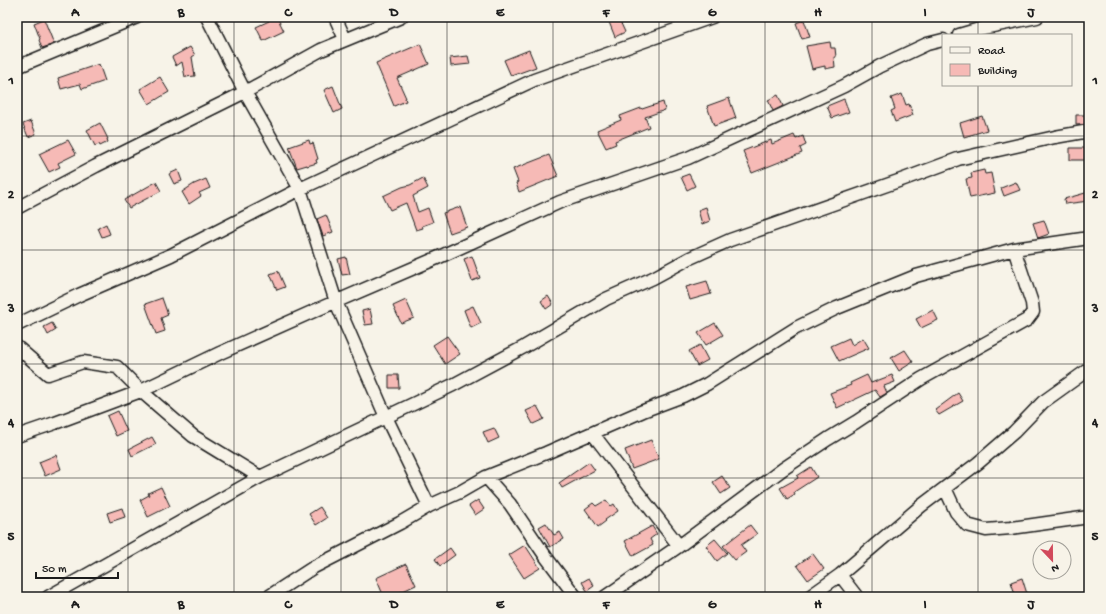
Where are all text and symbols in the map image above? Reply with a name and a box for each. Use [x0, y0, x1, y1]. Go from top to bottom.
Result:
text: A [70, 6, 80, 21]
text: B [177, 6, 186, 21]
text: C [283, 6, 293, 21]
text: D [389, 6, 399, 21]
text: E [496, 6, 505, 21]
text: F [602, 6, 611, 21]
text: G [708, 6, 717, 21]
text: H [814, 6, 822, 21]
text: I [923, 6, 927, 21]
text: J [1027, 6, 1036, 21]
legend [942, 34, 1072, 86]
text: Road [978, 45, 1005, 59]
text: Building [977, 65, 1017, 79]
text: 1 [7, 74, 14, 89]
text: 1 [1091, 74, 1098, 89]
text: 2 [8, 188, 15, 203]
text: 2 [1092, 188, 1099, 203]
text: 3 [7, 302, 15, 317]
text: 3 [1091, 302, 1099, 317]
text: 4 [7, 416, 15, 431]
text: 4 [1091, 416, 1099, 431]
text: 5 [8, 530, 15, 545]
text: 5 [1092, 530, 1099, 545]
north arrow [1032, 540, 1072, 580]
scale bar [36, 554, 118, 580]
text: N [1049, 561, 1061, 574]
text: 50 m [42, 563, 67, 577]
text: A [70, 598, 80, 613]
text: B [177, 598, 186, 613]
text: C [283, 598, 293, 613]
text: D [389, 598, 399, 613]
text: E [496, 598, 505, 613]
text: F [602, 598, 611, 613]
text: G [708, 598, 717, 613]
text: H [814, 598, 822, 613]
text: I [923, 598, 927, 613]
text: J [1027, 598, 1036, 613]

